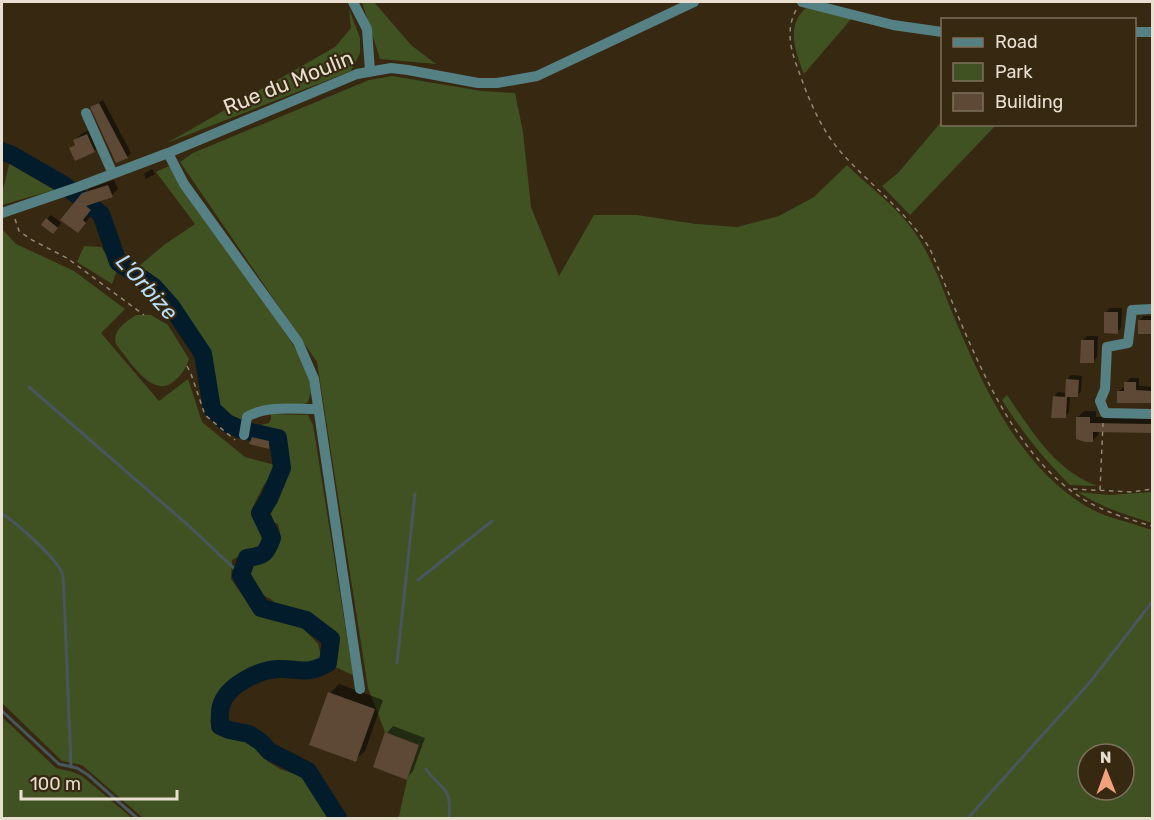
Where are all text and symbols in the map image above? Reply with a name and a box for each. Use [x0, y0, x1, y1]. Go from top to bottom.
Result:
legend [941, 18, 1136, 126]
text: Road [995, 31, 1038, 53]
street label: Rue du Moulin [219, 45, 357, 119]
text: Park [995, 61, 1033, 83]
text: Building [995, 91, 1063, 113]
water label: L'Orbize [110, 248, 184, 326]
north arrow [1076, 742, 1136, 802]
text: N [1100, 748, 1112, 767]
scale bar [21, 763, 177, 801]
text: 100 m [30, 773, 81, 795]

